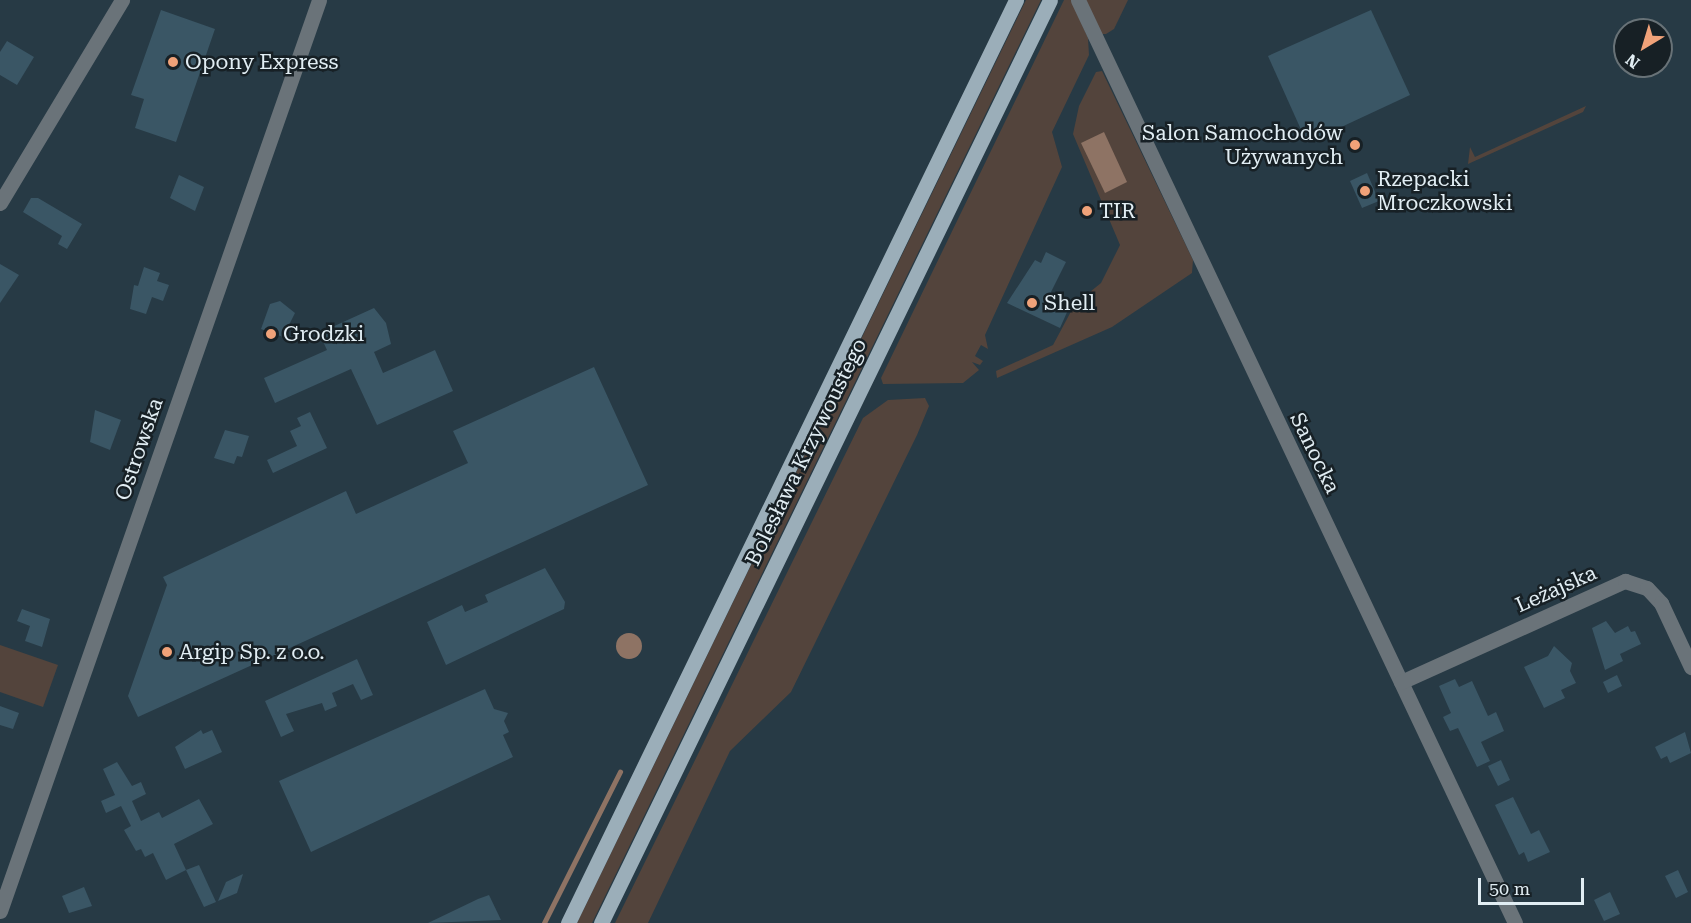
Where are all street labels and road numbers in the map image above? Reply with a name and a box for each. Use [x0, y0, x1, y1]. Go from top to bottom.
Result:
street label: Bolesława Krzywoustego [740, 334, 872, 570]
street label: Ostrowska [110, 395, 168, 503]
street label: Sanocka [1285, 409, 1345, 497]
street label: Leżajska [1512, 560, 1600, 618]

